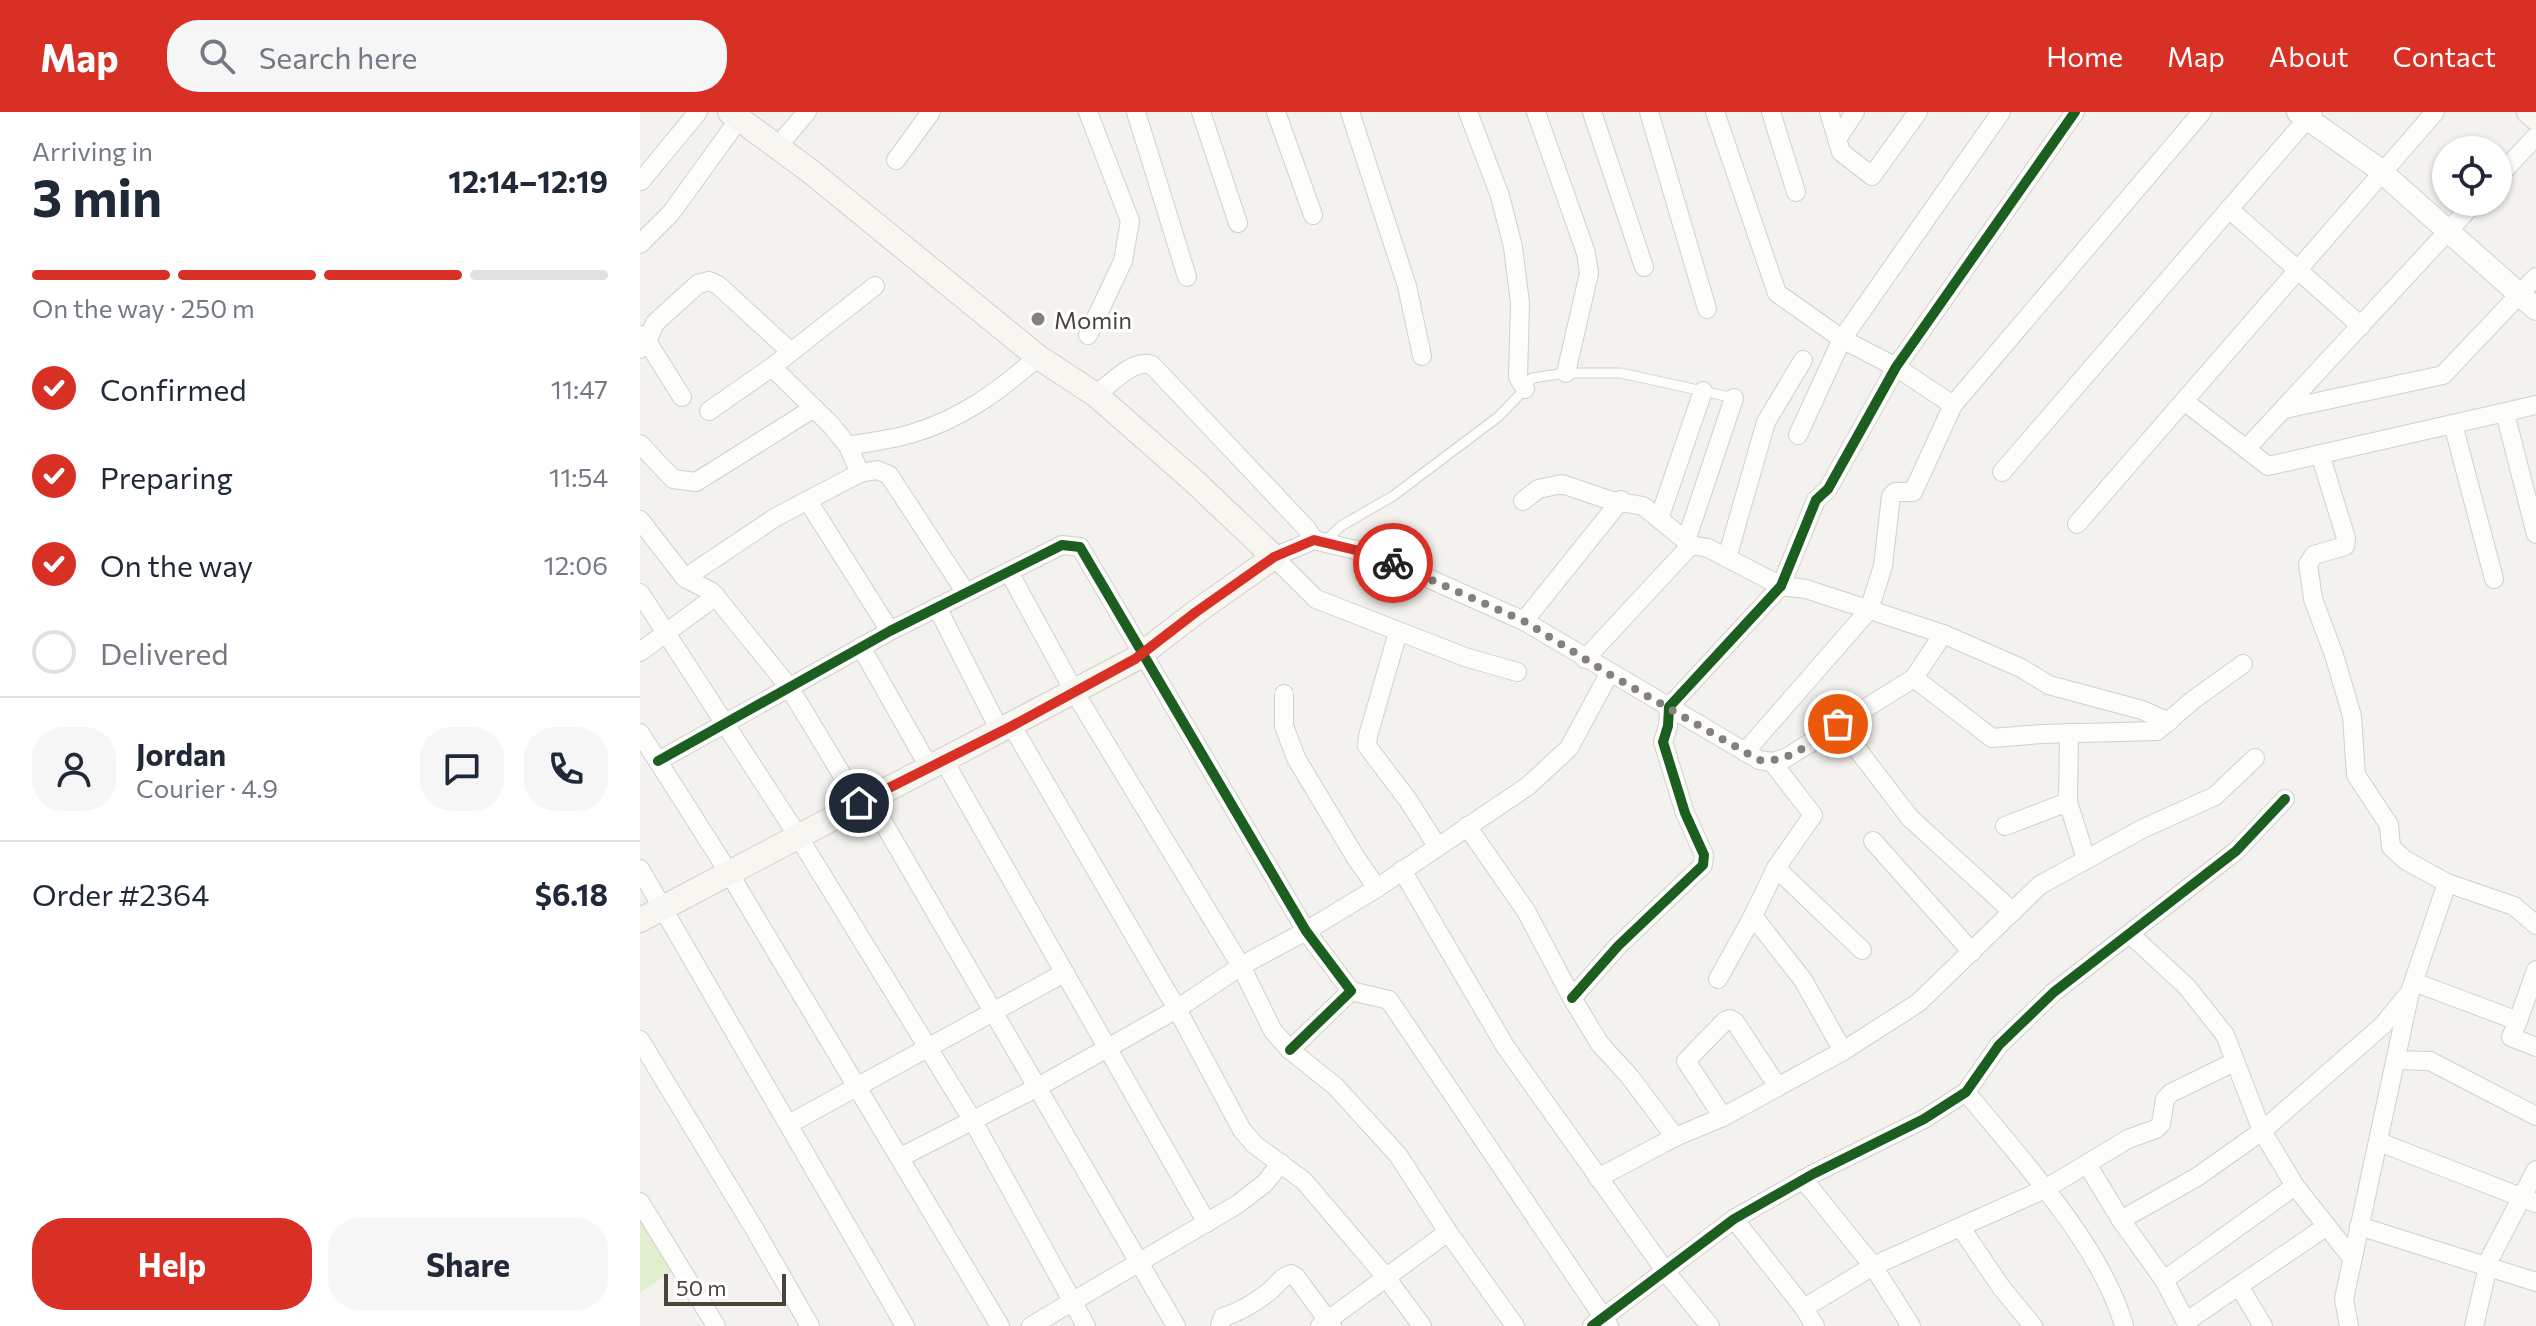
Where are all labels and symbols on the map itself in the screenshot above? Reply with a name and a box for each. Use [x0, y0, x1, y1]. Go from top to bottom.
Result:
place label: Momin [1054, 305, 1132, 334]
marker: Momin [1029, 310, 1047, 328]
courier [1353, 523, 1433, 603]
pin [1804, 690, 1872, 758]
pin [825, 769, 893, 837]
scale bar [664, 1270, 786, 1306]

